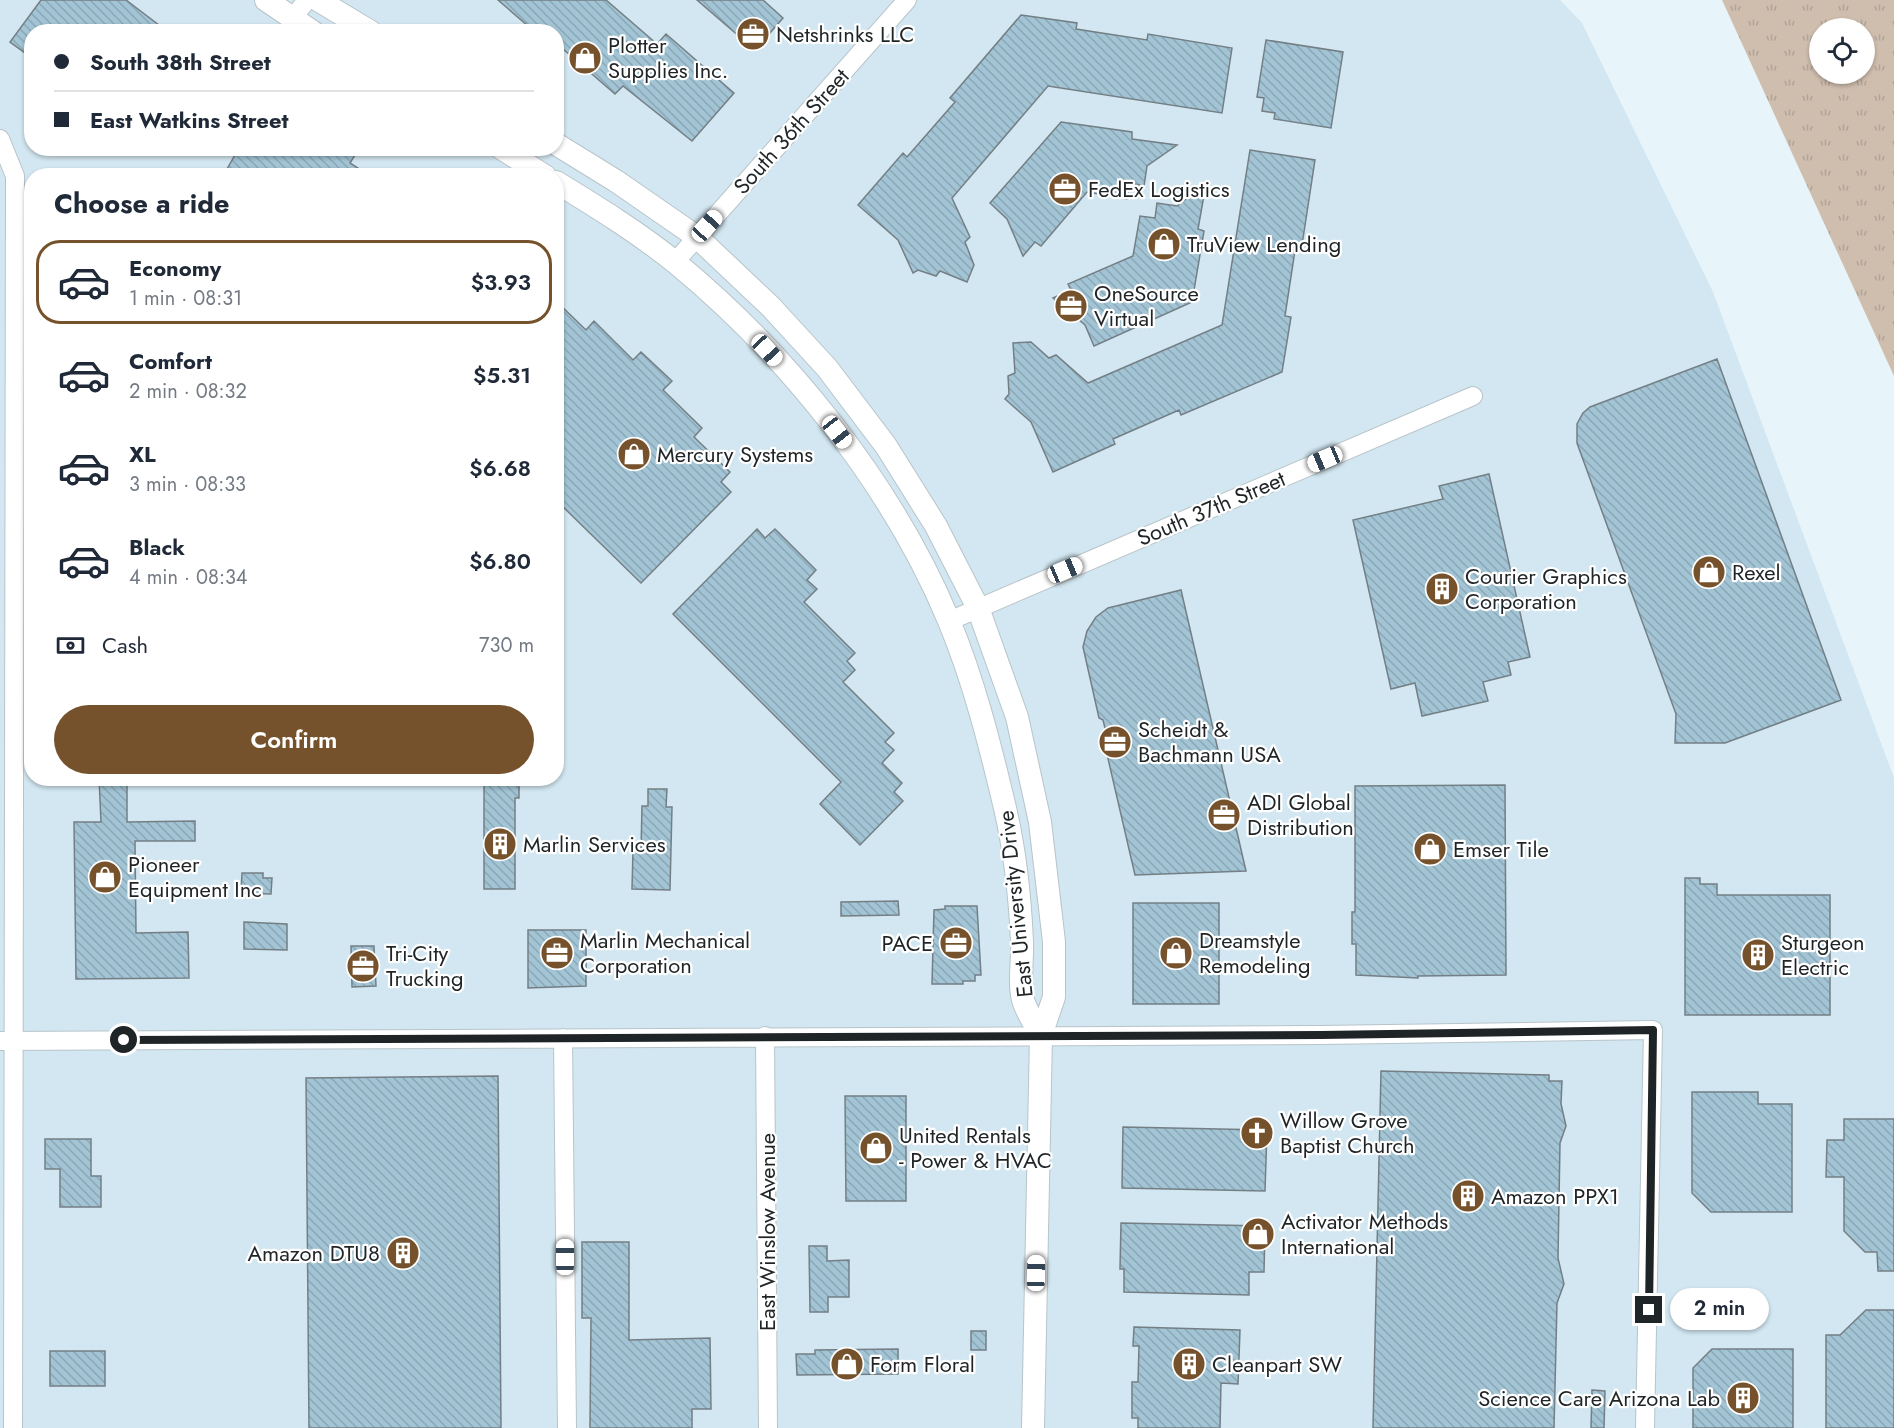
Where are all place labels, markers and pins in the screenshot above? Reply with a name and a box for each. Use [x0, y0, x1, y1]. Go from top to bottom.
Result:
office icon: Netshrinks LLC [735, 16, 771, 52]
place label: Netshrinks LLC [776, 18, 914, 50]
place label: Plotter Supplies Inc. [608, 29, 728, 86]
shop icon: Plotter Supplies Inc. [567, 40, 603, 76]
office icon: FedEx Logistics [1047, 171, 1083, 207]
place label: FedEx Logistics [1088, 173, 1230, 205]
shop icon: TruView Lending [1146, 226, 1182, 262]
place label: TruView Lending [1187, 228, 1341, 260]
place label: OneSource Virtual [1094, 277, 1199, 334]
office icon: OneSource Virtual [1053, 288, 1089, 324]
shop icon: Mercury Systems [616, 436, 652, 472]
place label: Mercury Systems [657, 438, 813, 470]
shop icon: Rexel [1691, 554, 1727, 590]
place label: Rexel [1732, 556, 1781, 588]
place label: Courier Graphics Corporation [1465, 560, 1627, 617]
building icon: Courier Graphics Corporation [1424, 571, 1460, 607]
place label: Scheidt & Bachmann USA [1138, 713, 1281, 770]
office icon: Scheidt & Bachmann USA [1097, 724, 1133, 760]
place label: ADI Global Distribution [1247, 786, 1354, 843]
office icon: ADI Global Distribution [1206, 797, 1242, 833]
building icon: Marlin Services [482, 826, 518, 862]
place label: Marlin Services [523, 828, 666, 860]
shop icon: Emser Tile [1412, 831, 1448, 867]
place label: Emser Tile [1453, 833, 1549, 865]
place label: Pioneer Equipment Inc [128, 848, 262, 905]
shop icon: Pioneer Equipment Inc [87, 859, 123, 895]
place label: Marlin Mechanical Corporation [580, 924, 750, 981]
place label: Dreamstyle Remodeling [1199, 924, 1311, 981]
office icon: PACE [938, 925, 974, 961]
place label: Sturgeon Electric [1781, 926, 1865, 983]
place label: PACE [881, 927, 933, 959]
office icon: Marlin Mechanical Corporation [539, 935, 575, 971]
shop icon: Dreamstyle Remodeling [1158, 935, 1194, 971]
place label: Tri-City Trucking [386, 937, 464, 994]
building icon: Sturgeon Electric [1740, 937, 1776, 973]
office icon: Tri-City Trucking [345, 948, 381, 984]
place label: Willow Grove Baptist Church [1280, 1104, 1415, 1161]
church icon: Willow Grove Baptist Church [1239, 1115, 1275, 1151]
place label: United Rentals - Power & HVAC [899, 1119, 1052, 1176]
shop icon: United Rentals - Power & HVAC [858, 1130, 894, 1166]
building icon: Amazon PPX1 [1450, 1178, 1486, 1214]
place label: Amazon PPX1 [1491, 1180, 1619, 1212]
place label: Activator Methods International [1281, 1205, 1448, 1262]
shop icon: Activator Methods International [1240, 1216, 1276, 1252]
building icon: Amazon DTU8 [385, 1235, 421, 1271]
place label: Amazon DTU8 [247, 1237, 380, 1269]
shop icon: Form Floral [829, 1346, 865, 1382]
building icon: Cleanpart SW [1171, 1346, 1207, 1382]
place label: Form Floral [870, 1348, 975, 1380]
place label: Cleanpart SW [1212, 1348, 1342, 1380]
building icon: Science Care Arizona Lab [1725, 1380, 1761, 1416]
place label: Science Care Arizona Lab [1478, 1382, 1720, 1414]

